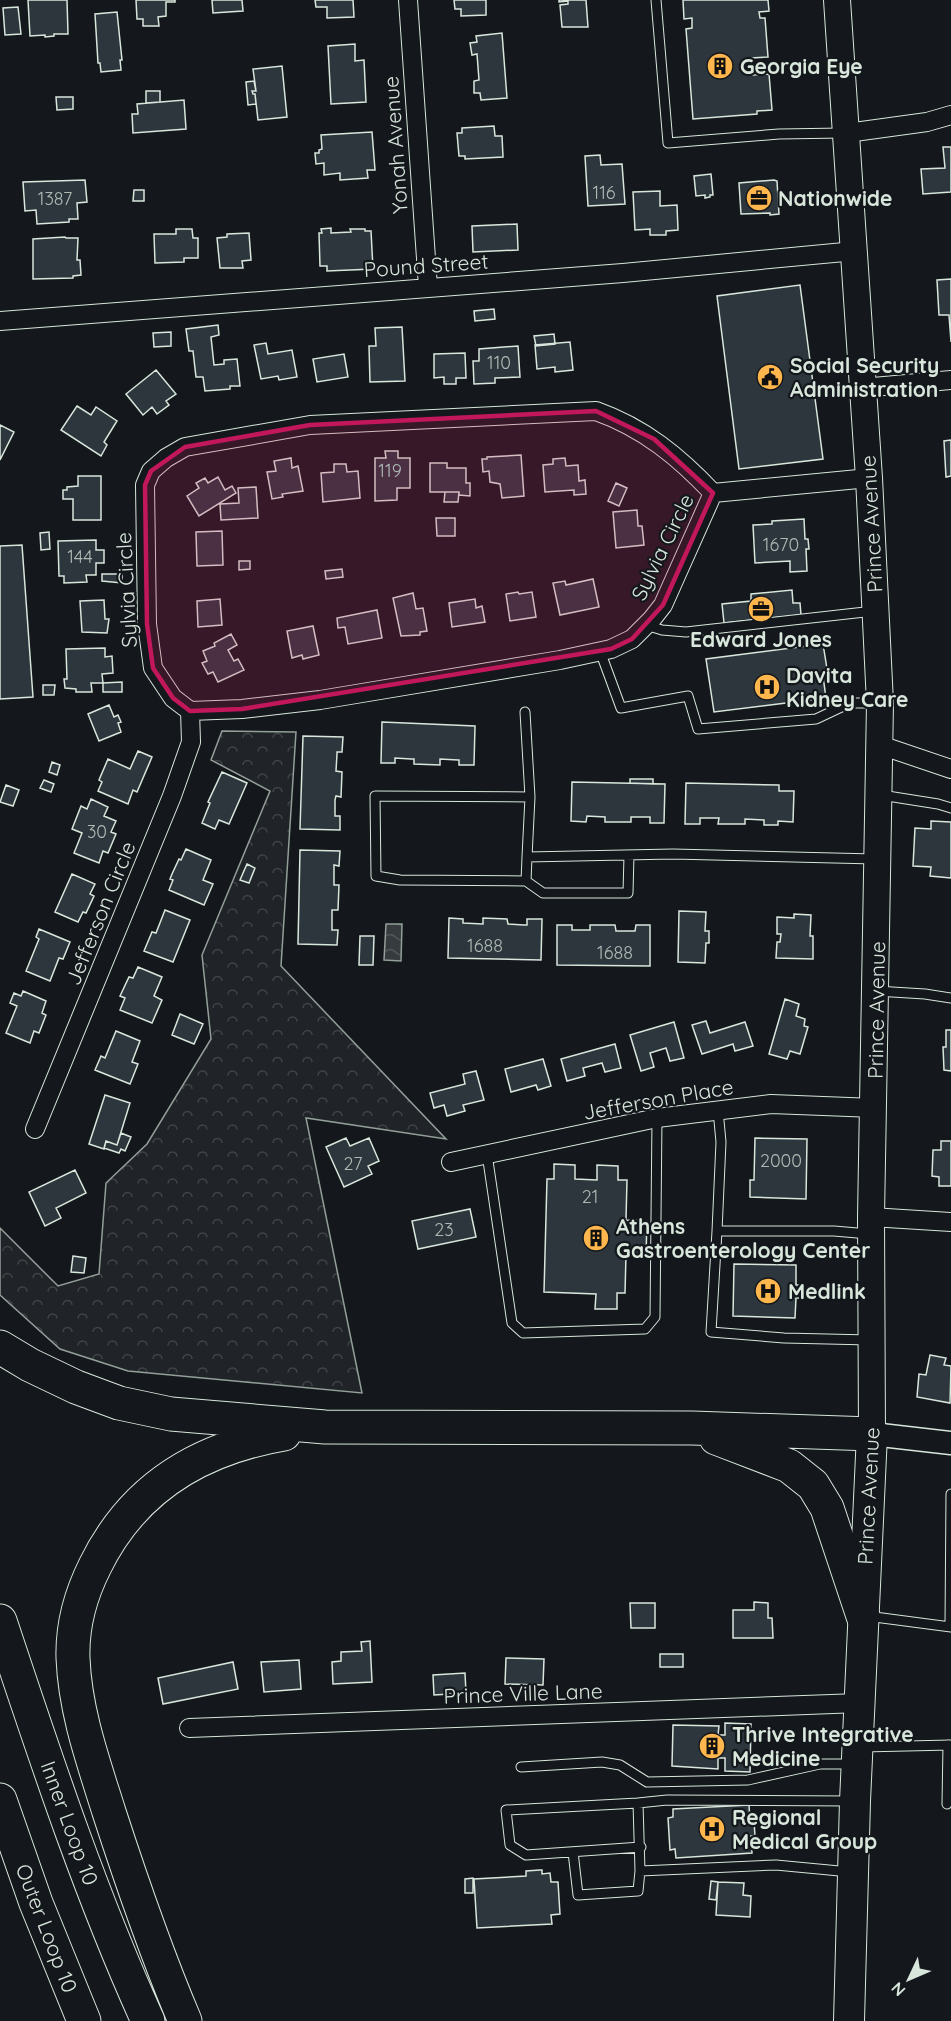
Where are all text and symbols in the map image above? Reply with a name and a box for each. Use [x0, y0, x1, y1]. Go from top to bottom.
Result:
building icon: Georgia Eye [705, 51, 735, 81]
place label: Georgia Eye [740, 53, 863, 79]
street label: Yonah Avenue [377, 75, 413, 215]
house number: 116 [592, 181, 616, 204]
office icon: Nationwide [744, 183, 774, 213]
place label: Nationwide [778, 185, 892, 211]
house number: 1387 [38, 187, 72, 210]
street label: Pound Street [363, 248, 489, 282]
house number: 110 [487, 351, 511, 374]
place label: Social Security Administration [790, 352, 939, 402]
public building icon: Social Security Administration [755, 362, 785, 392]
street label: Prince Avenue [854, 455, 888, 593]
house number: 119 [378, 459, 402, 482]
street label: Sylvia Circle [625, 489, 699, 605]
street label: Sylvia Circle [110, 532, 142, 648]
house number: 1670 [763, 533, 799, 556]
house number: 144 [67, 545, 93, 568]
office icon: Edward Jones [746, 594, 776, 624]
place label: Edward Jones [690, 626, 832, 652]
place label: Davita Kidney Care [786, 662, 908, 712]
hospital icon: Davita Kidney Care [752, 672, 782, 702]
house number: 30 [87, 820, 107, 843]
street label: Jefferson Circle [59, 837, 141, 989]
house number: 1688 [467, 934, 503, 957]
house number: 1688 [597, 941, 633, 964]
street label: Prince Avenue [862, 941, 890, 1079]
street label: Jefferson Place [581, 1073, 735, 1125]
house number: 2000 [760, 1149, 802, 1172]
house number: 27 [344, 1152, 362, 1175]
house number: 21 [582, 1185, 598, 1208]
place label: Athens Gastroenterology Center [616, 1213, 870, 1263]
house number: 23 [434, 1218, 454, 1241]
building icon: Athens Gastroenterology Center [581, 1223, 611, 1253]
hospital icon: Medlink [753, 1276, 783, 1306]
place label: Medlink [788, 1278, 866, 1304]
street label: Prince Avenue [851, 1427, 885, 1565]
street label: Prince Ville Lane [443, 1677, 603, 1709]
place label: Thrive Integrative Medicine [732, 1721, 914, 1771]
building icon: Thrive Integrative Medicine [697, 1731, 727, 1761]
street label: Inner Loop 10 [35, 1757, 105, 1889]
place label: Regional Medical Group [732, 1804, 877, 1854]
hospital icon: Regional Medical Group [697, 1814, 727, 1844]
street label: Outer Loop 10 [10, 1860, 84, 1996]
north arrow [879, 1949, 939, 2009]
text: N [887, 1978, 909, 2001]

